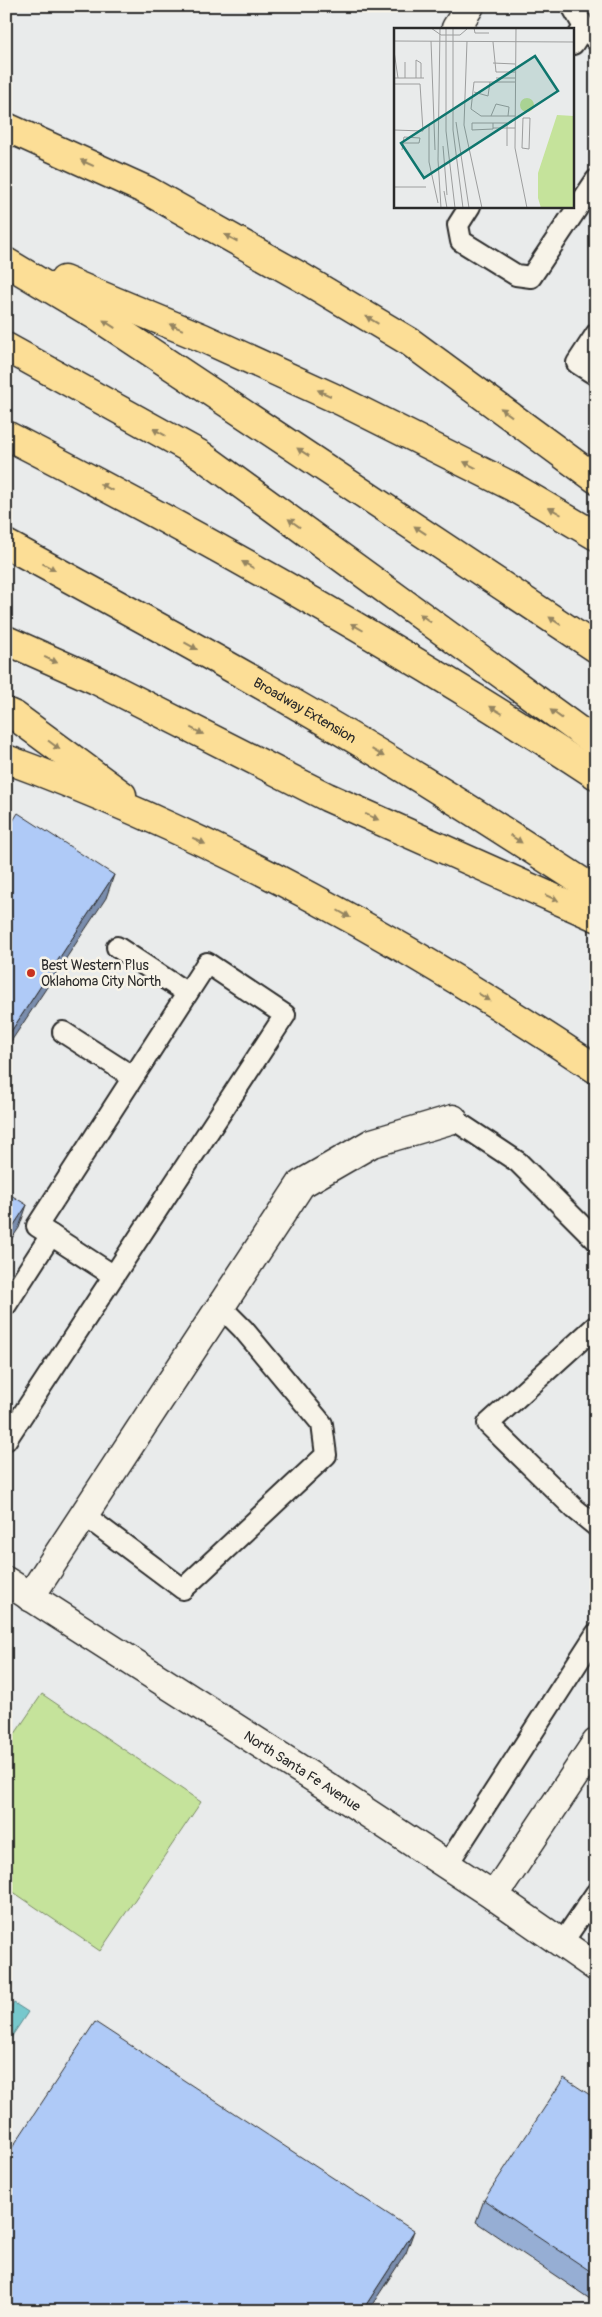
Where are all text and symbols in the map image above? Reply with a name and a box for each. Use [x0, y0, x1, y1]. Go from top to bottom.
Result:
inset map [394, 28, 574, 208]
one-way arrow [80, 159, 94, 167]
one-way arrow [224, 234, 239, 242]
one-way arrow [365, 315, 379, 324]
one-way arrow [102, 319, 115, 328]
one-way arrow [169, 322, 183, 330]
one-way arrow [317, 389, 331, 397]
one-way arrow [499, 407, 513, 417]
one-way arrow [152, 428, 167, 436]
one-way arrow [296, 447, 309, 457]
one-way arrow [463, 461, 477, 469]
one-way arrow [99, 483, 113, 491]
one-way arrow [548, 507, 561, 516]
one-way arrow [288, 517, 301, 528]
one-way arrow [414, 526, 427, 535]
one-way arrow [241, 561, 256, 569]
one-way arrow [42, 563, 56, 571]
one-way arrow [419, 613, 432, 624]
one-way arrow [549, 616, 562, 626]
one-way arrow [350, 622, 363, 631]
one-way arrow [184, 642, 199, 650]
one-way arrow [44, 656, 58, 664]
street label: Broadway Extension [250, 674, 360, 747]
one-way arrow [489, 706, 503, 715]
one-way arrow [549, 709, 563, 719]
one-way arrow [190, 727, 204, 735]
one-way arrow [47, 739, 60, 750]
one-way arrow [371, 749, 384, 758]
one-way arrow [365, 813, 379, 821]
one-way arrow [509, 834, 522, 844]
one-way arrow [192, 838, 206, 846]
one-way arrow [545, 894, 559, 902]
one-way arrow [337, 910, 352, 918]
place label: Best Western Plus Oklahoma City North [41, 957, 161, 990]
marker: Best Western Plus Oklahoma City North [25, 967, 37, 979]
one-way arrow [478, 992, 491, 1001]
street label: North Santa Fe Avenue [241, 1727, 364, 1815]

